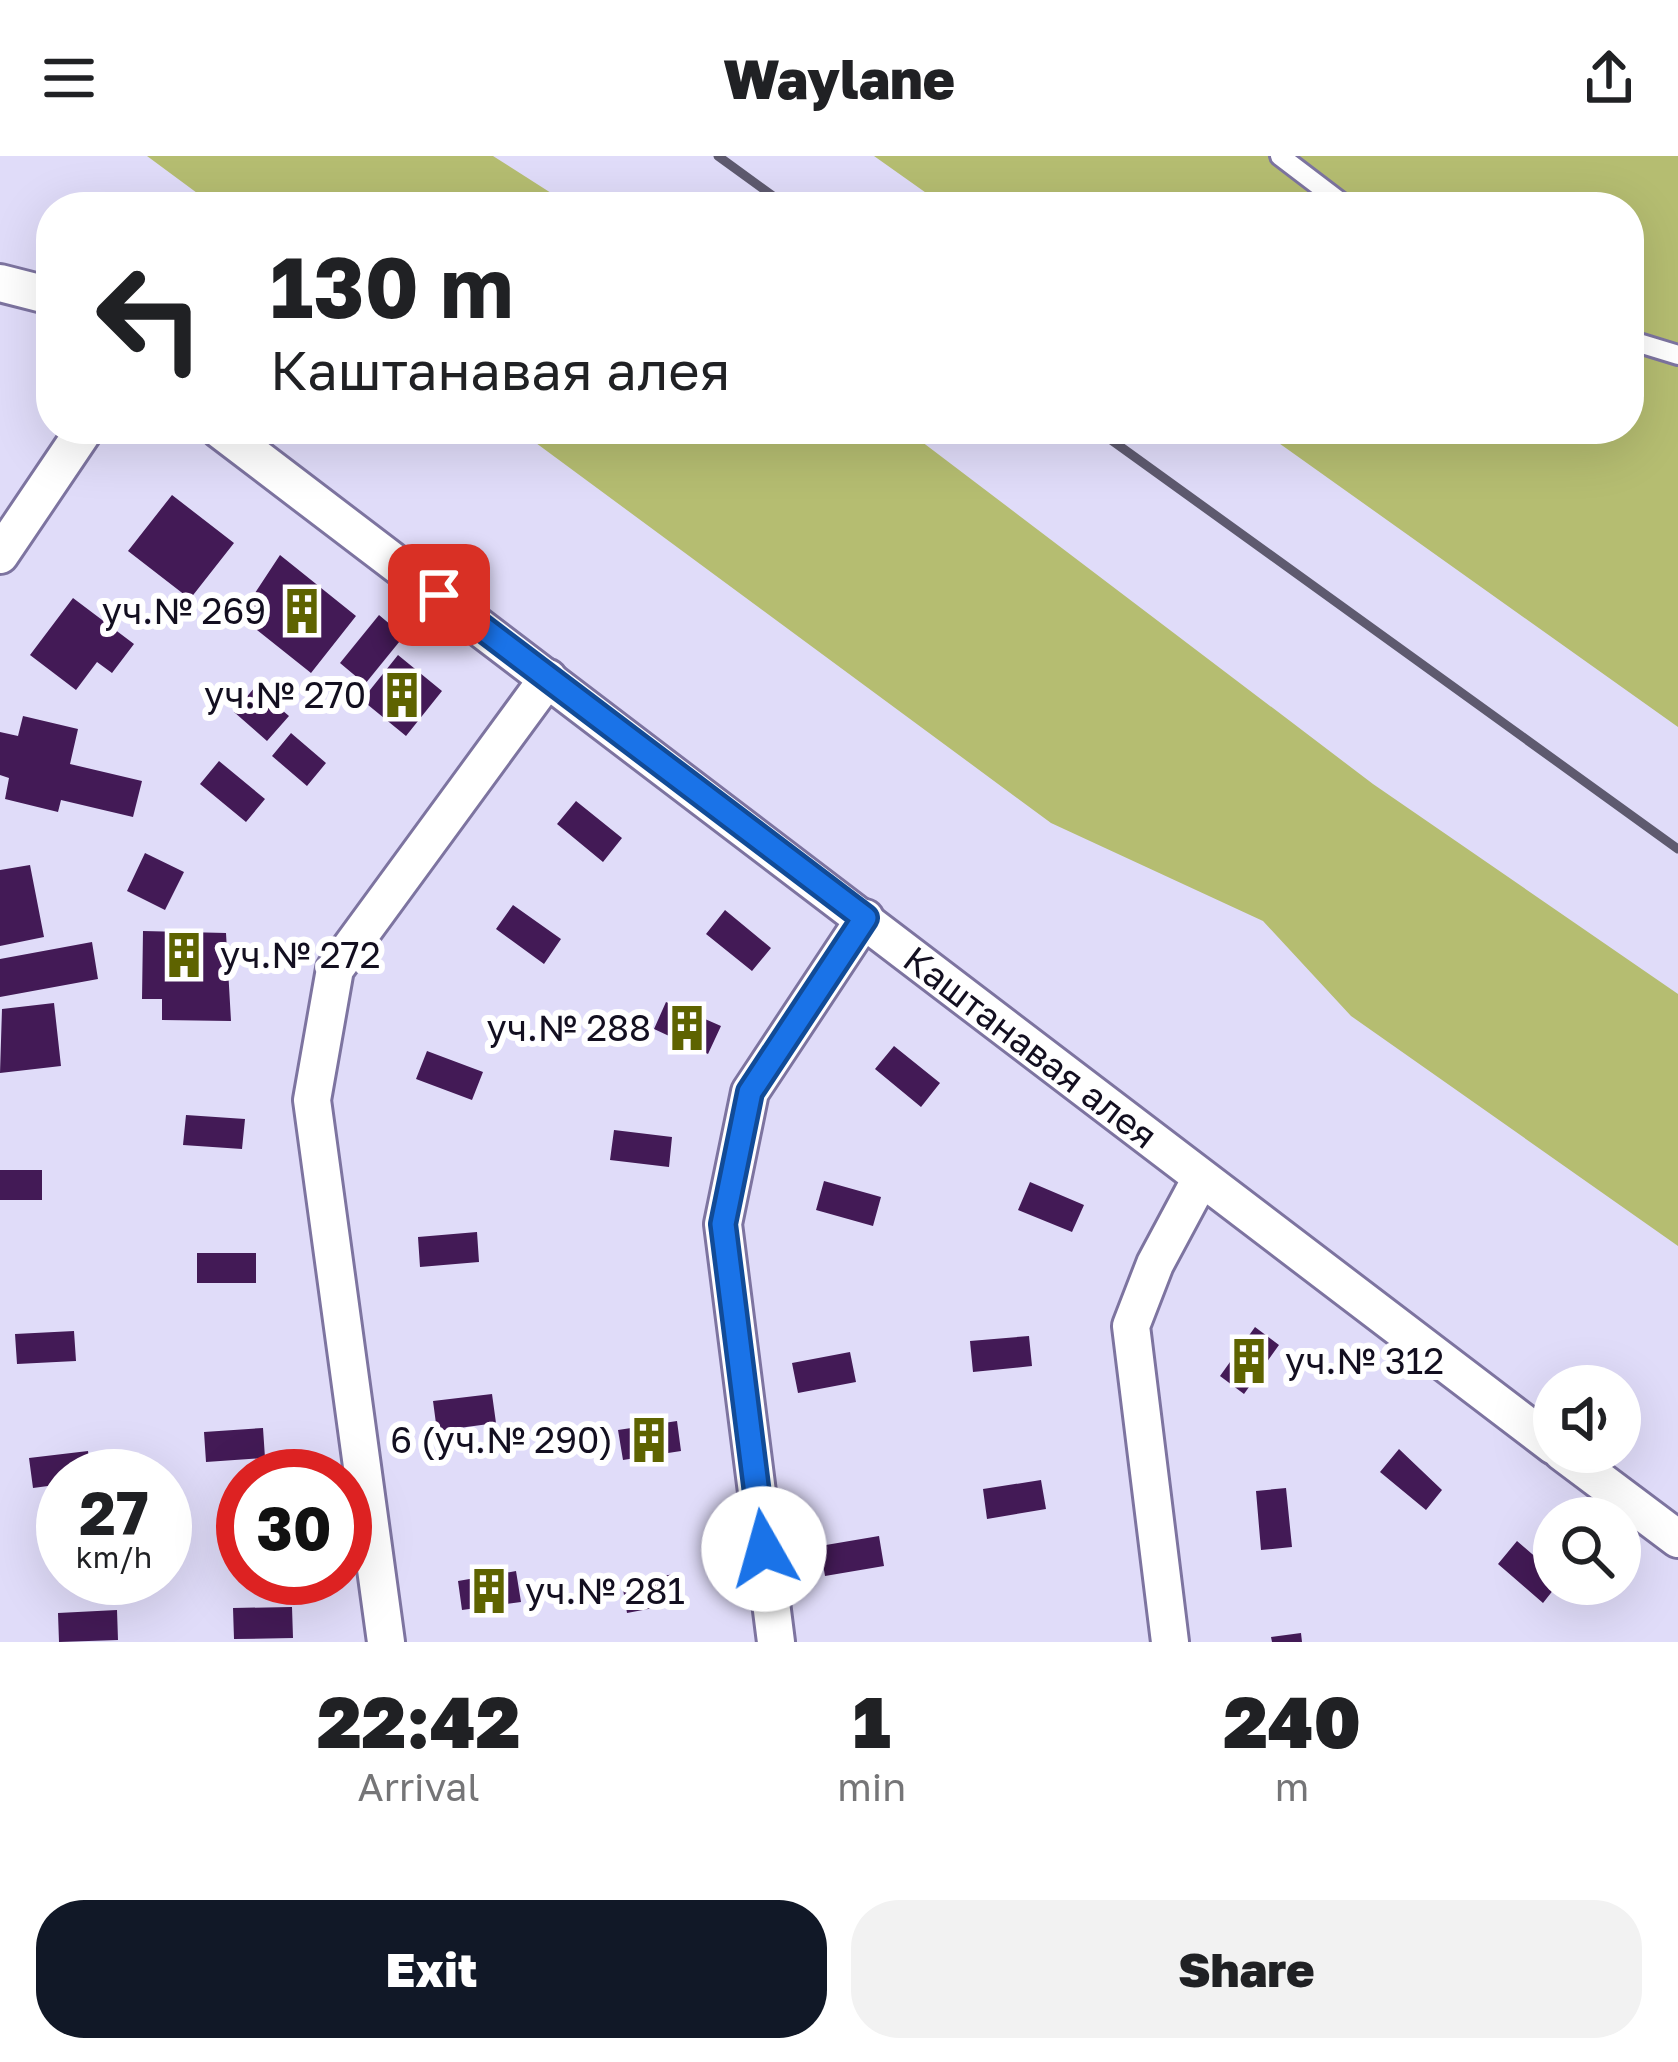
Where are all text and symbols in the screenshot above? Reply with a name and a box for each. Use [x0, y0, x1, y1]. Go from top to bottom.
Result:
icon: menu [36, 45, 102, 111]
icon: share [1576, 45, 1642, 111]
text: Waylane [723, 46, 955, 111]
text: 130 m [270, 236, 514, 336]
icon: left [72, 240, 228, 396]
text: Каштанавая алея [270, 337, 730, 402]
pin [388, 544, 490, 646]
icon: arrive [406, 562, 472, 628]
building icon: уч.№ 269 [277, 586, 327, 636]
place label: уч.№ 269 [102, 589, 266, 632]
building icon: уч.№ 270 [377, 670, 427, 720]
place label: уч.№ 270 [204, 673, 366, 716]
building icon: уч.№ 272 [159, 930, 209, 980]
place label: уч.№ 272 [220, 933, 381, 976]
street label: Каштанавая алея [896, 937, 1166, 1157]
building icon: уч.№ 288 [662, 1003, 712, 1053]
place label: уч.№ 288 [486, 1006, 651, 1049]
building icon: уч.№ 312 [1224, 1336, 1274, 1386]
place label: уч.№ 312 [1285, 1339, 1444, 1382]
map controls [1533, 1365, 1641, 1605]
button: sound [1533, 1365, 1641, 1473]
building icon: 6 (уч.№ 290) [624, 1415, 674, 1465]
place label: 6 (уч.№ 290) [390, 1418, 613, 1461]
speed limit sign: 30 [216, 1449, 372, 1605]
text: 27 [79, 1476, 149, 1548]
position arrow [701, 1486, 827, 1612]
button: search [1533, 1497, 1641, 1605]
text: km/h [76, 1539, 152, 1575]
building icon: уч.№ 281 [464, 1566, 514, 1616]
place label: уч.№ 281 [525, 1569, 685, 1612]
text: 22:42 [317, 1677, 520, 1764]
text: 1 [853, 1677, 891, 1764]
text: 240 [1223, 1677, 1361, 1764]
text: Arrival [358, 1763, 480, 1810]
text: min [837, 1763, 906, 1810]
text: m [1275, 1763, 1309, 1810]
button: Exit [36, 1900, 827, 2038]
button: Share [851, 1900, 1642, 2038]

